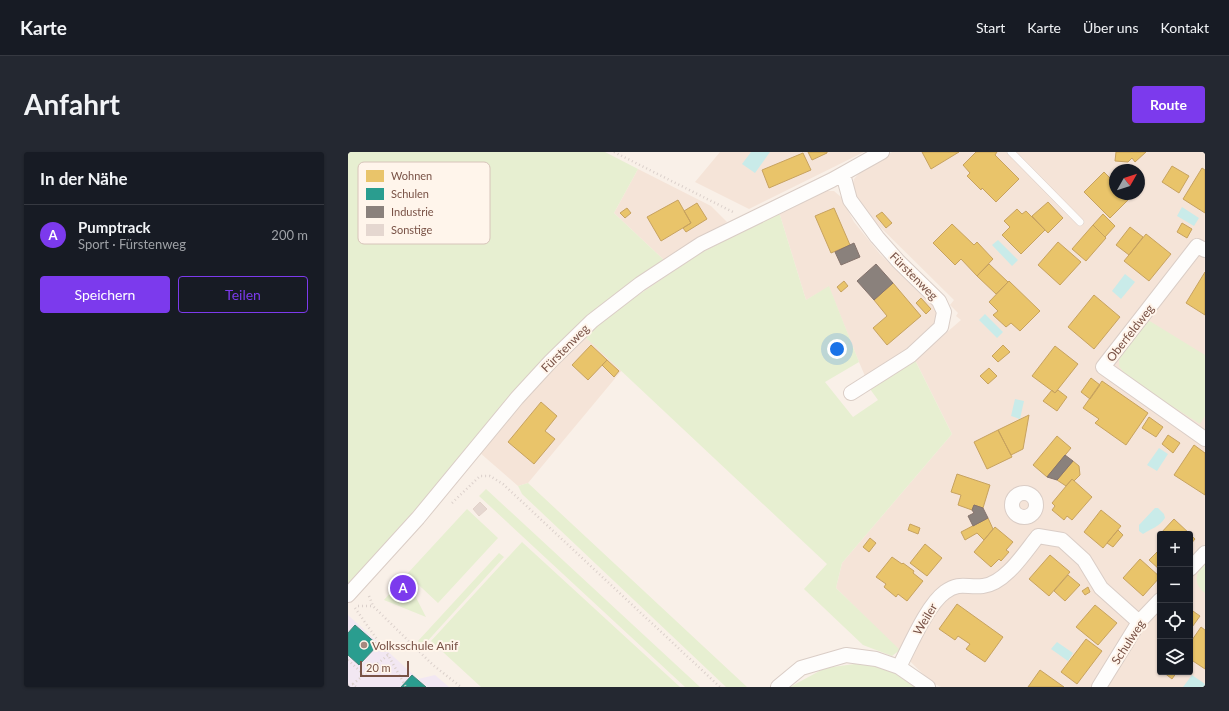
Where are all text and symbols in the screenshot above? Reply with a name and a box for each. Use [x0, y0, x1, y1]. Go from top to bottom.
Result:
text: Karte [20, 16, 67, 39]
text: Start [976, 19, 1005, 36]
text: Karte [1027, 19, 1061, 36]
text: Über uns [1083, 19, 1138, 36]
text: Kontakt [1160, 19, 1209, 36]
button: Route [1132, 86, 1205, 123]
text: Anfahrt [24, 87, 120, 121]
legend [358, 162, 490, 244]
north arrow [1109, 164, 1145, 200]
text: In der Nähe [40, 168, 128, 189]
text: Wohnen [391, 169, 432, 182]
text: Schulen [391, 187, 429, 200]
text: Industrie [391, 205, 434, 218]
text: Pumptrack [78, 218, 151, 236]
text: Sonstige [391, 223, 432, 236]
text: A [48, 227, 58, 243]
text: 200 m [271, 227, 308, 243]
text: Sport · Fürstenweg [78, 236, 186, 252]
street label: Fürstenweg [887, 249, 941, 303]
button: Speichern [40, 276, 170, 313]
button: Teilen [178, 276, 308, 313]
street label: Oberfeldweg [1103, 301, 1157, 365]
street label: Fürstenweg [538, 321, 592, 375]
your location [827, 339, 847, 359]
map controls [1157, 531, 1193, 675]
button: + [1157, 531, 1193, 567]
button: − [1157, 567, 1193, 603]
pin: A [390, 573, 416, 603]
street label: Weiler [910, 600, 941, 638]
button: locate [1157, 603, 1193, 639]
street label: Schulweg [1108, 617, 1148, 667]
place label: Volksschule Anif [372, 638, 459, 653]
button: layers [1157, 639, 1193, 675]
marker: Volksschule Anif [359, 640, 369, 650]
scale bar [360, 659, 409, 678]
text: 20 m [366, 661, 391, 674]

